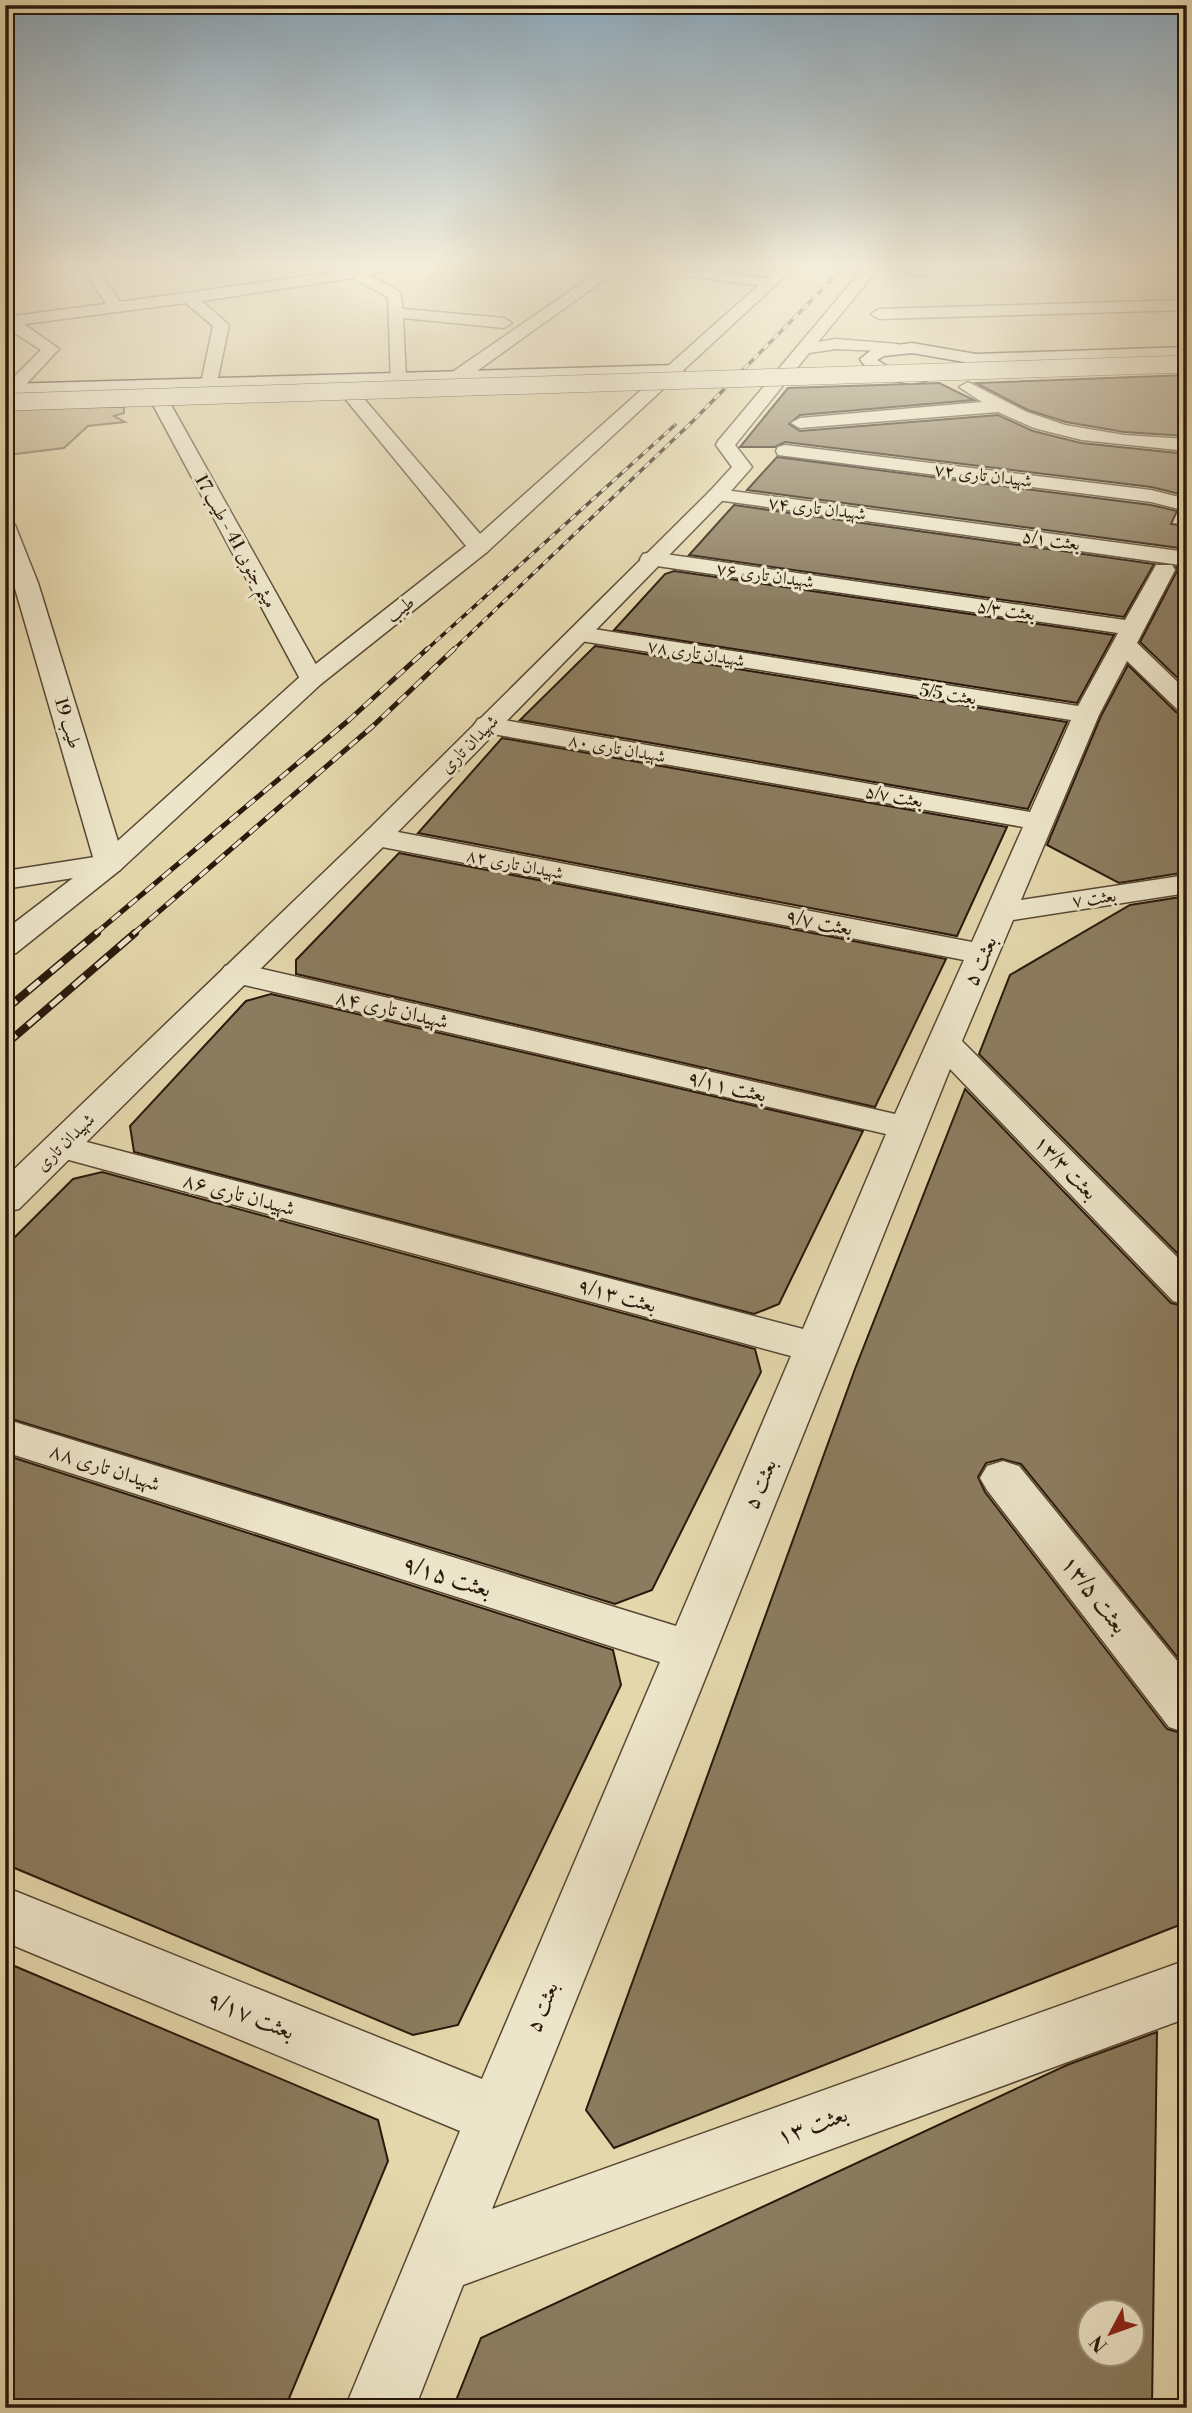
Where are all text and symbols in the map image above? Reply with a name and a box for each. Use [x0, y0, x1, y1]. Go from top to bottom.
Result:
street label: شهیدان تاری ۷۲ [933, 458, 1033, 493]
street label: میثم جنوبی 41 - طیب 17 [184, 470, 282, 615]
street label: شهیدان تاری ۷۴ [767, 491, 867, 526]
street label: بعثت ۵/۱ [1020, 525, 1081, 556]
street label: شهیدان تاری ۷۶ [715, 557, 815, 594]
street label: طیب [381, 591, 419, 628]
street label: بعثت ۵/۳ [975, 595, 1036, 626]
street label: شهیدان تاری ۷۸ [645, 634, 746, 673]
street label: بعثت 5/5 [918, 679, 978, 710]
street label: طیب 19 [49, 695, 86, 751]
street label: شهیدان تاری [435, 710, 504, 779]
street label: شهیدان تاری ۸۰ [566, 729, 667, 768]
street label: بعثت ۵/۷ [863, 780, 925, 813]
street label: شهیدان تاری ۸۲ [464, 844, 565, 885]
street label: بعثت ۷ [1070, 884, 1118, 913]
street label: بعثت ۹/۷ [783, 904, 855, 942]
street label: بعثت ۵ [958, 932, 1003, 990]
street label: شهیدان تاری ۸۴ [333, 984, 451, 1036]
street label: بعثت ۹/۱۱ [685, 1065, 769, 1109]
street label: شهیدان تاری [31, 1108, 100, 1176]
street label: بعثت ۱۳/۳ [1028, 1130, 1103, 1206]
street label: شهیدان تاری ۸۶ [180, 1168, 298, 1222]
street label: بعثت ۹/۱۳ [574, 1273, 659, 1319]
street label: شهیدان تاری ۸۸ [46, 1438, 163, 1498]
street label: بعثت ۵ [739, 1455, 783, 1513]
street label: بعثت ۹/۱۵ [398, 1549, 495, 1605]
street label: بعثت ۱۳/۵ [1054, 1549, 1134, 1640]
street label: بعثت ۵ [521, 1978, 565, 2036]
street label: بعثت ۹/۱۷ [202, 1985, 299, 2047]
street label: بعثت ۱۳ [773, 2099, 852, 2153]
north arrow [1076, 2298, 1146, 2368]
text: N [1085, 2330, 1113, 2357]

